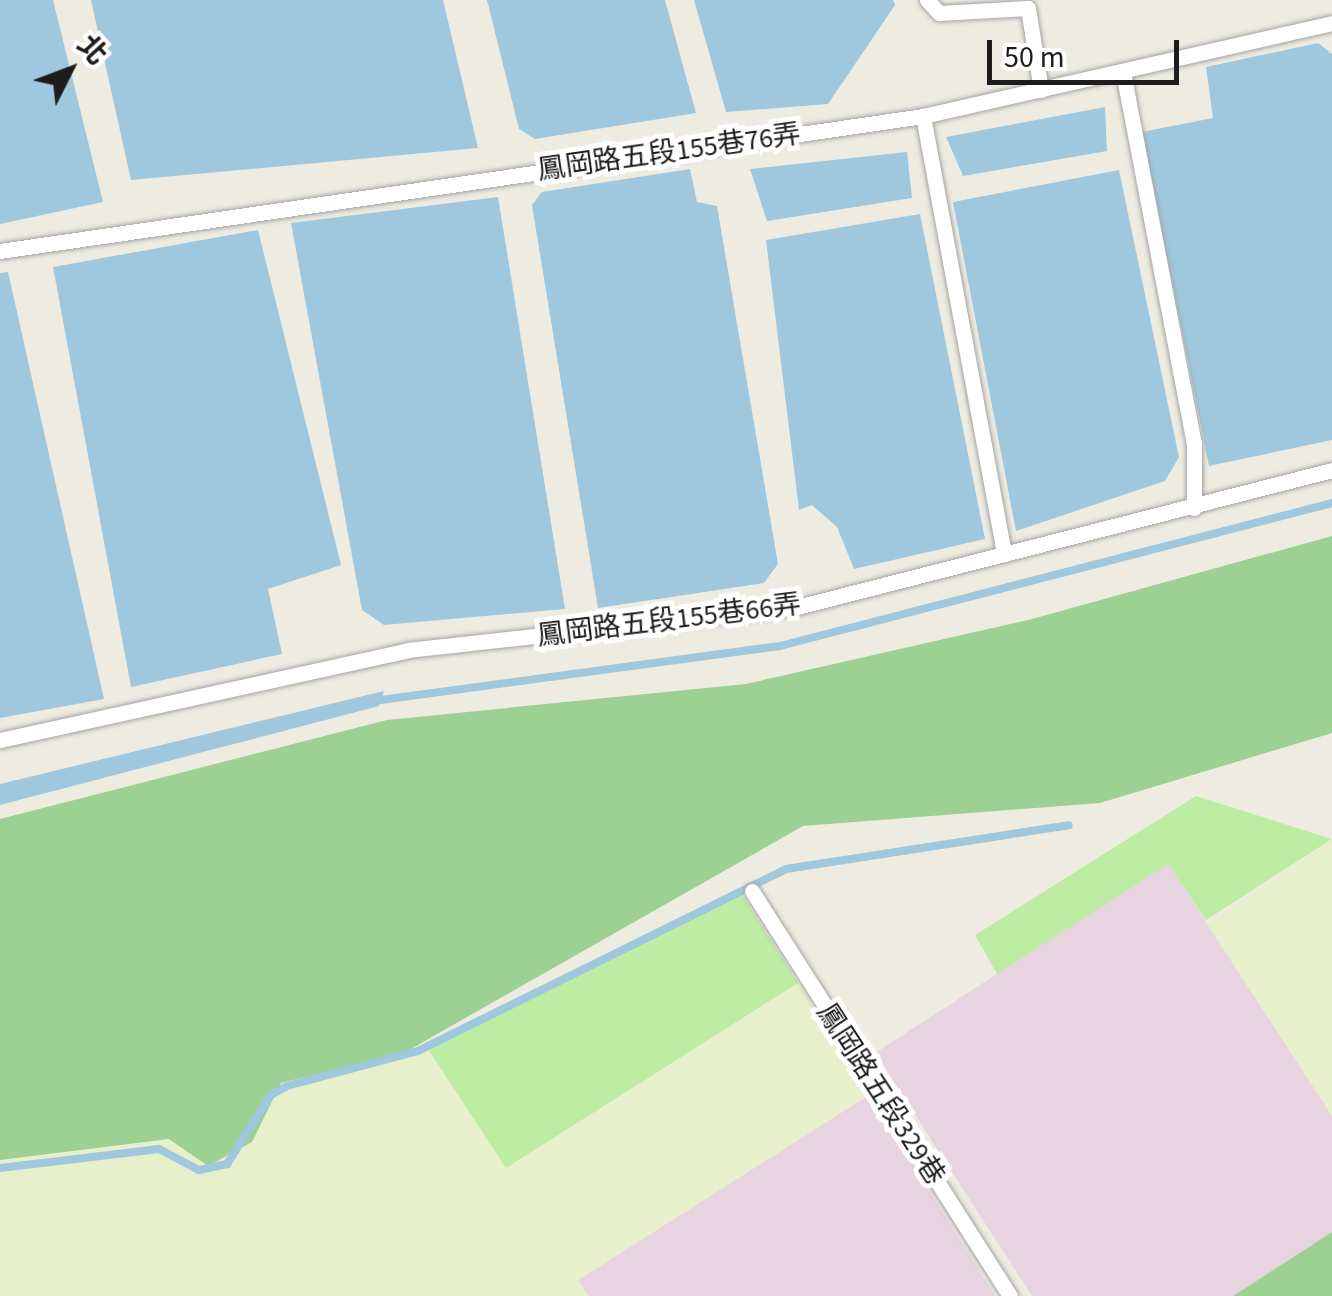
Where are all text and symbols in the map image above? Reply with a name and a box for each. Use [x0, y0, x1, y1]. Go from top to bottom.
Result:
north arrow [20, 20, 120, 120]
scale bar [992, 20, 1184, 82]
text: 北 [68, 26, 117, 74]
text: 50 m [1004, 36, 1065, 79]
street label: 鳳岡路五段155巷76弄 [535, 117, 803, 187]
street label: 鳳岡路五段155巷66弄 [535, 587, 803, 653]
street label: 鳳岡路五段329巷 [810, 997, 952, 1191]

